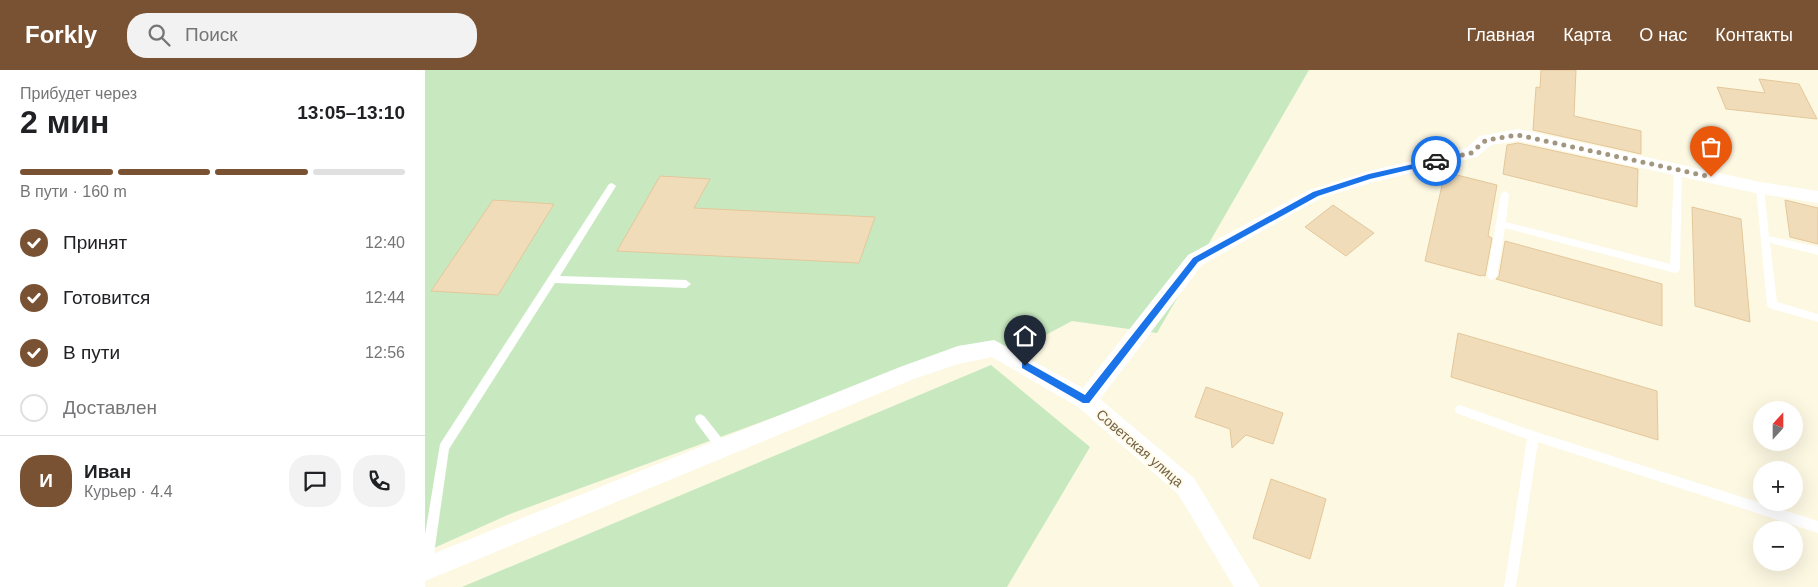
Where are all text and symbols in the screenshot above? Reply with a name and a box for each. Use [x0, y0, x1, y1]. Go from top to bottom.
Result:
search box [127, 13, 477, 58]
text: Forkly [25, 21, 97, 48]
icon: search [145, 21, 173, 49]
text: Поиск [185, 24, 238, 45]
text: Главная [1467, 25, 1535, 45]
text: Карта [1563, 25, 1611, 45]
text: О нас [1639, 25, 1687, 45]
text: Контакты [1715, 25, 1793, 45]
text: Прибудет через [20, 85, 137, 102]
text: 13:05–13:10 [297, 102, 405, 123]
text: 2 мин [20, 104, 109, 140]
pin [1690, 126, 1732, 177]
icon: bag [1697, 133, 1725, 161]
courier [1411, 136, 1461, 186]
icon: car [1422, 147, 1450, 175]
text: В пути · 160 m [20, 183, 127, 200]
icon: check [20, 229, 48, 257]
text: Принят [63, 232, 127, 253]
text: 12:40 [365, 234, 405, 251]
icon: check [20, 284, 48, 312]
text: Готовится [63, 287, 150, 308]
text: 12:44 [365, 289, 405, 306]
pin [1004, 315, 1046, 366]
icon: home [1011, 322, 1039, 350]
icon: check [20, 339, 48, 367]
text: В пути [63, 342, 120, 363]
text: 12:56 [365, 344, 405, 361]
text: Доставлен [63, 397, 157, 418]
north arrow [1753, 401, 1803, 451]
map controls [1753, 401, 1803, 571]
street label: Советская улица [1093, 406, 1187, 490]
button: chat [289, 455, 341, 507]
button: phone [353, 455, 405, 507]
text: Иван [84, 461, 131, 482]
button: + [1753, 461, 1803, 511]
text: И [39, 470, 53, 491]
text: Курьер · 4.4 [84, 483, 173, 500]
button: − [1753, 521, 1803, 571]

